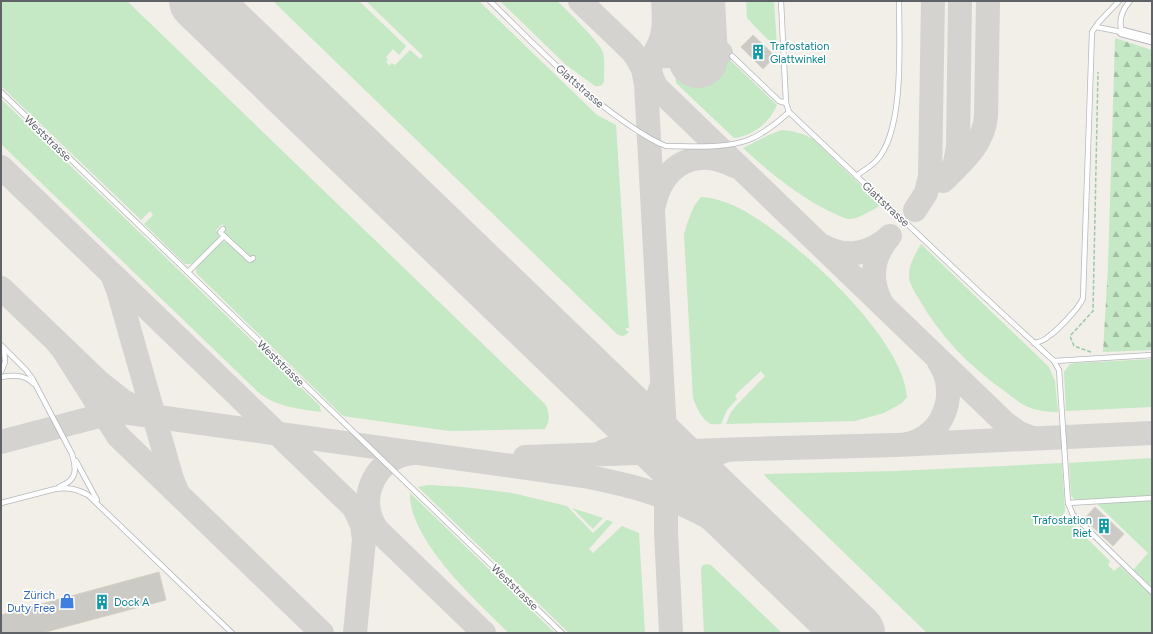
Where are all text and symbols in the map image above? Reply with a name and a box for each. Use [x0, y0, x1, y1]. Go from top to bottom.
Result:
place label: Trafostation Glattwinkel [770, 40, 829, 66]
building icon: Trafostation Glattwinkel [749, 43, 767, 61]
street label: Glattstrasse [553, 62, 606, 111]
street label: Weststrasse [21, 113, 74, 164]
street label: Glattstrasse [859, 179, 912, 229]
street label: Weststrasse [254, 338, 307, 389]
place label: Trafostation Riet [1033, 514, 1092, 540]
building icon: Trafostation Riet [1095, 517, 1113, 535]
street label: Weststrasse [488, 562, 541, 613]
place label: Zürich Duty Free [7, 589, 55, 615]
shop icon: Zürich Duty Free [58, 592, 76, 610]
building icon: Dock A [93, 593, 111, 611]
place label: Dock A [114, 596, 150, 609]

